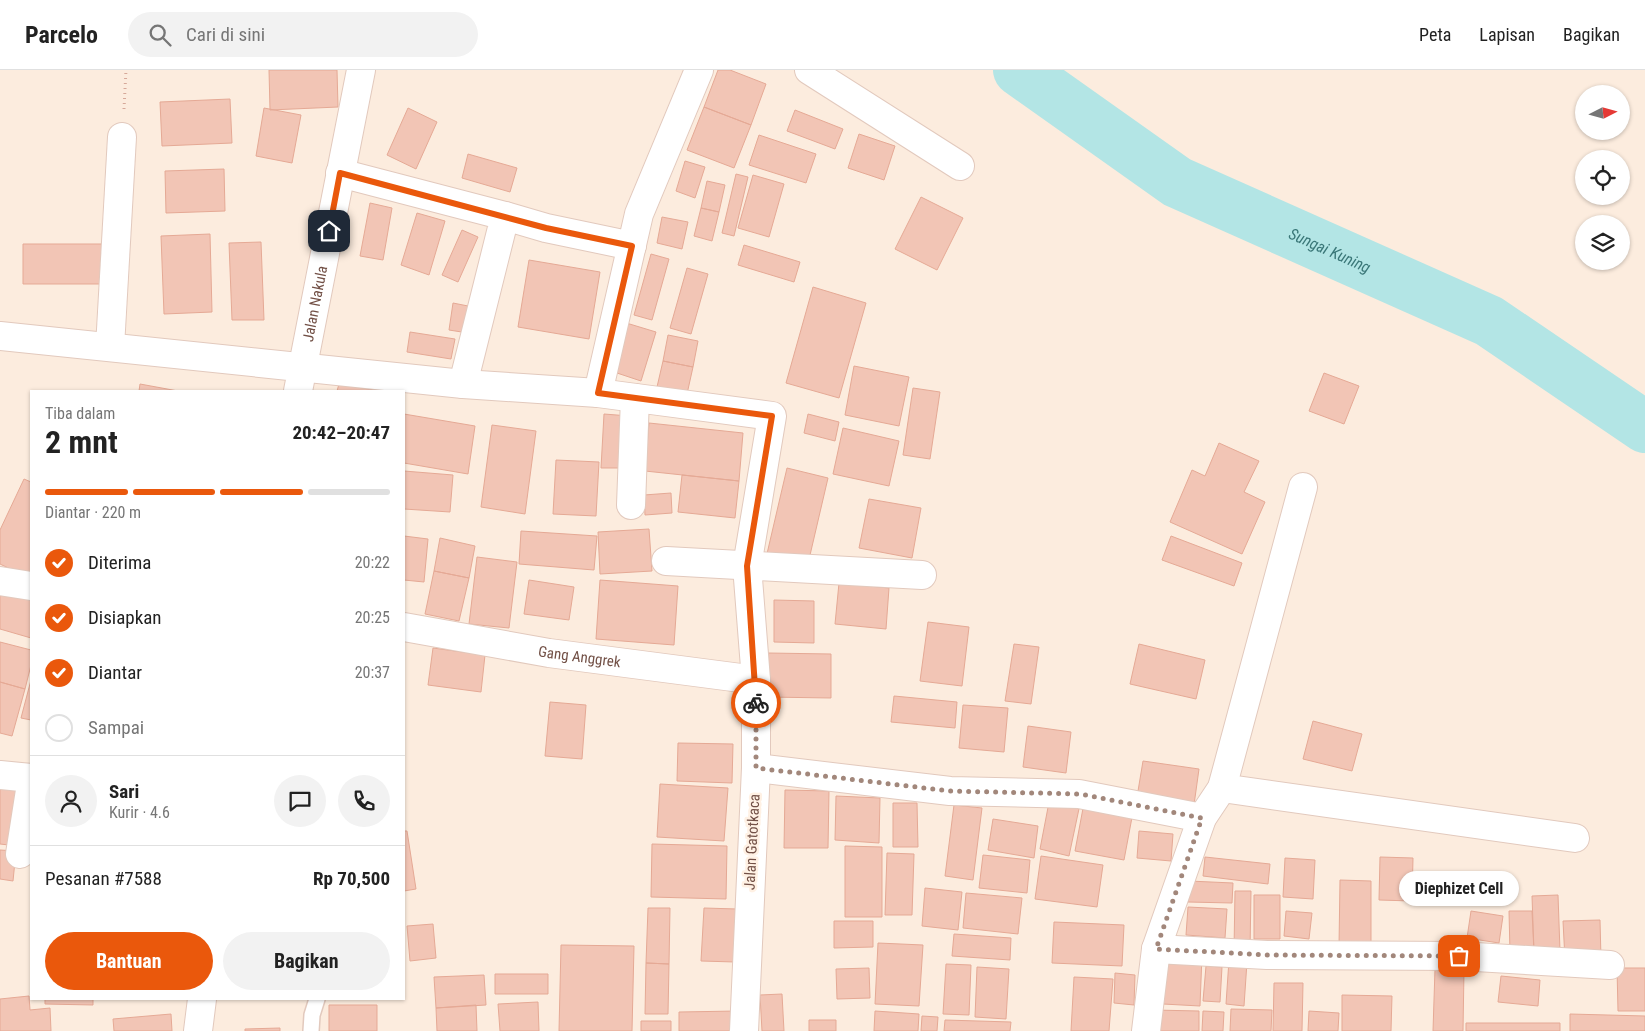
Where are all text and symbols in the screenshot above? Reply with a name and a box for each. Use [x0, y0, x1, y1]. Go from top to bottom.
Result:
search box [128, 12, 478, 57]
text: Parcelo [25, 21, 98, 49]
icon: search [146, 21, 174, 49]
text: Cari di sini [186, 23, 265, 46]
text: Peta [1419, 24, 1451, 45]
text: Lapisan [1479, 24, 1535, 45]
text: Bagikan [1563, 24, 1620, 45]
north arrow [1575, 85, 1630, 140]
map controls [1575, 85, 1630, 270]
button: locate [1575, 150, 1630, 205]
pin [308, 210, 350, 252]
button: layers [1575, 215, 1630, 270]
icon: home [315, 217, 343, 245]
water label: Sungai Kuning [1286, 224, 1374, 277]
street label: Jalan Nakula [299, 264, 331, 343]
text: Tiba dalam [45, 404, 115, 423]
text: 20:42–20:47 [292, 421, 390, 444]
text: 2 mnt [45, 423, 118, 461]
text: Diantar · 220 m [45, 503, 141, 522]
icon: check [45, 549, 73, 577]
text: Diterima [88, 551, 151, 574]
text: 20:22 [355, 553, 390, 572]
icon: check [45, 604, 73, 632]
text: Disiapkan [88, 606, 162, 629]
text: 20:25 [355, 608, 390, 627]
street label: Gang Anggrek [537, 642, 622, 671]
icon: check [45, 659, 73, 687]
text: Diantar [88, 661, 142, 684]
text: 20:37 [355, 663, 390, 682]
courier [731, 678, 781, 728]
icon: bike [742, 689, 770, 717]
text: Sampai [88, 716, 144, 739]
button: person [45, 775, 97, 827]
button: chat [274, 775, 326, 827]
button: phone [338, 775, 390, 827]
text: Sari [109, 780, 139, 803]
street label: Jalan Gatotkaca [740, 794, 764, 890]
text: Kurir · 4.6 [109, 803, 170, 822]
text: Pesanan #7588 [45, 867, 162, 890]
text: Rp 70,500 [313, 867, 390, 890]
callout: Diephizet Cell [1399, 871, 1519, 906]
text: Diephizet Cell [1415, 879, 1503, 898]
button: Bantuan [45, 932, 213, 990]
button: Bagikan [223, 932, 390, 990]
pin [1438, 935, 1480, 977]
icon: bag [1445, 942, 1473, 970]

